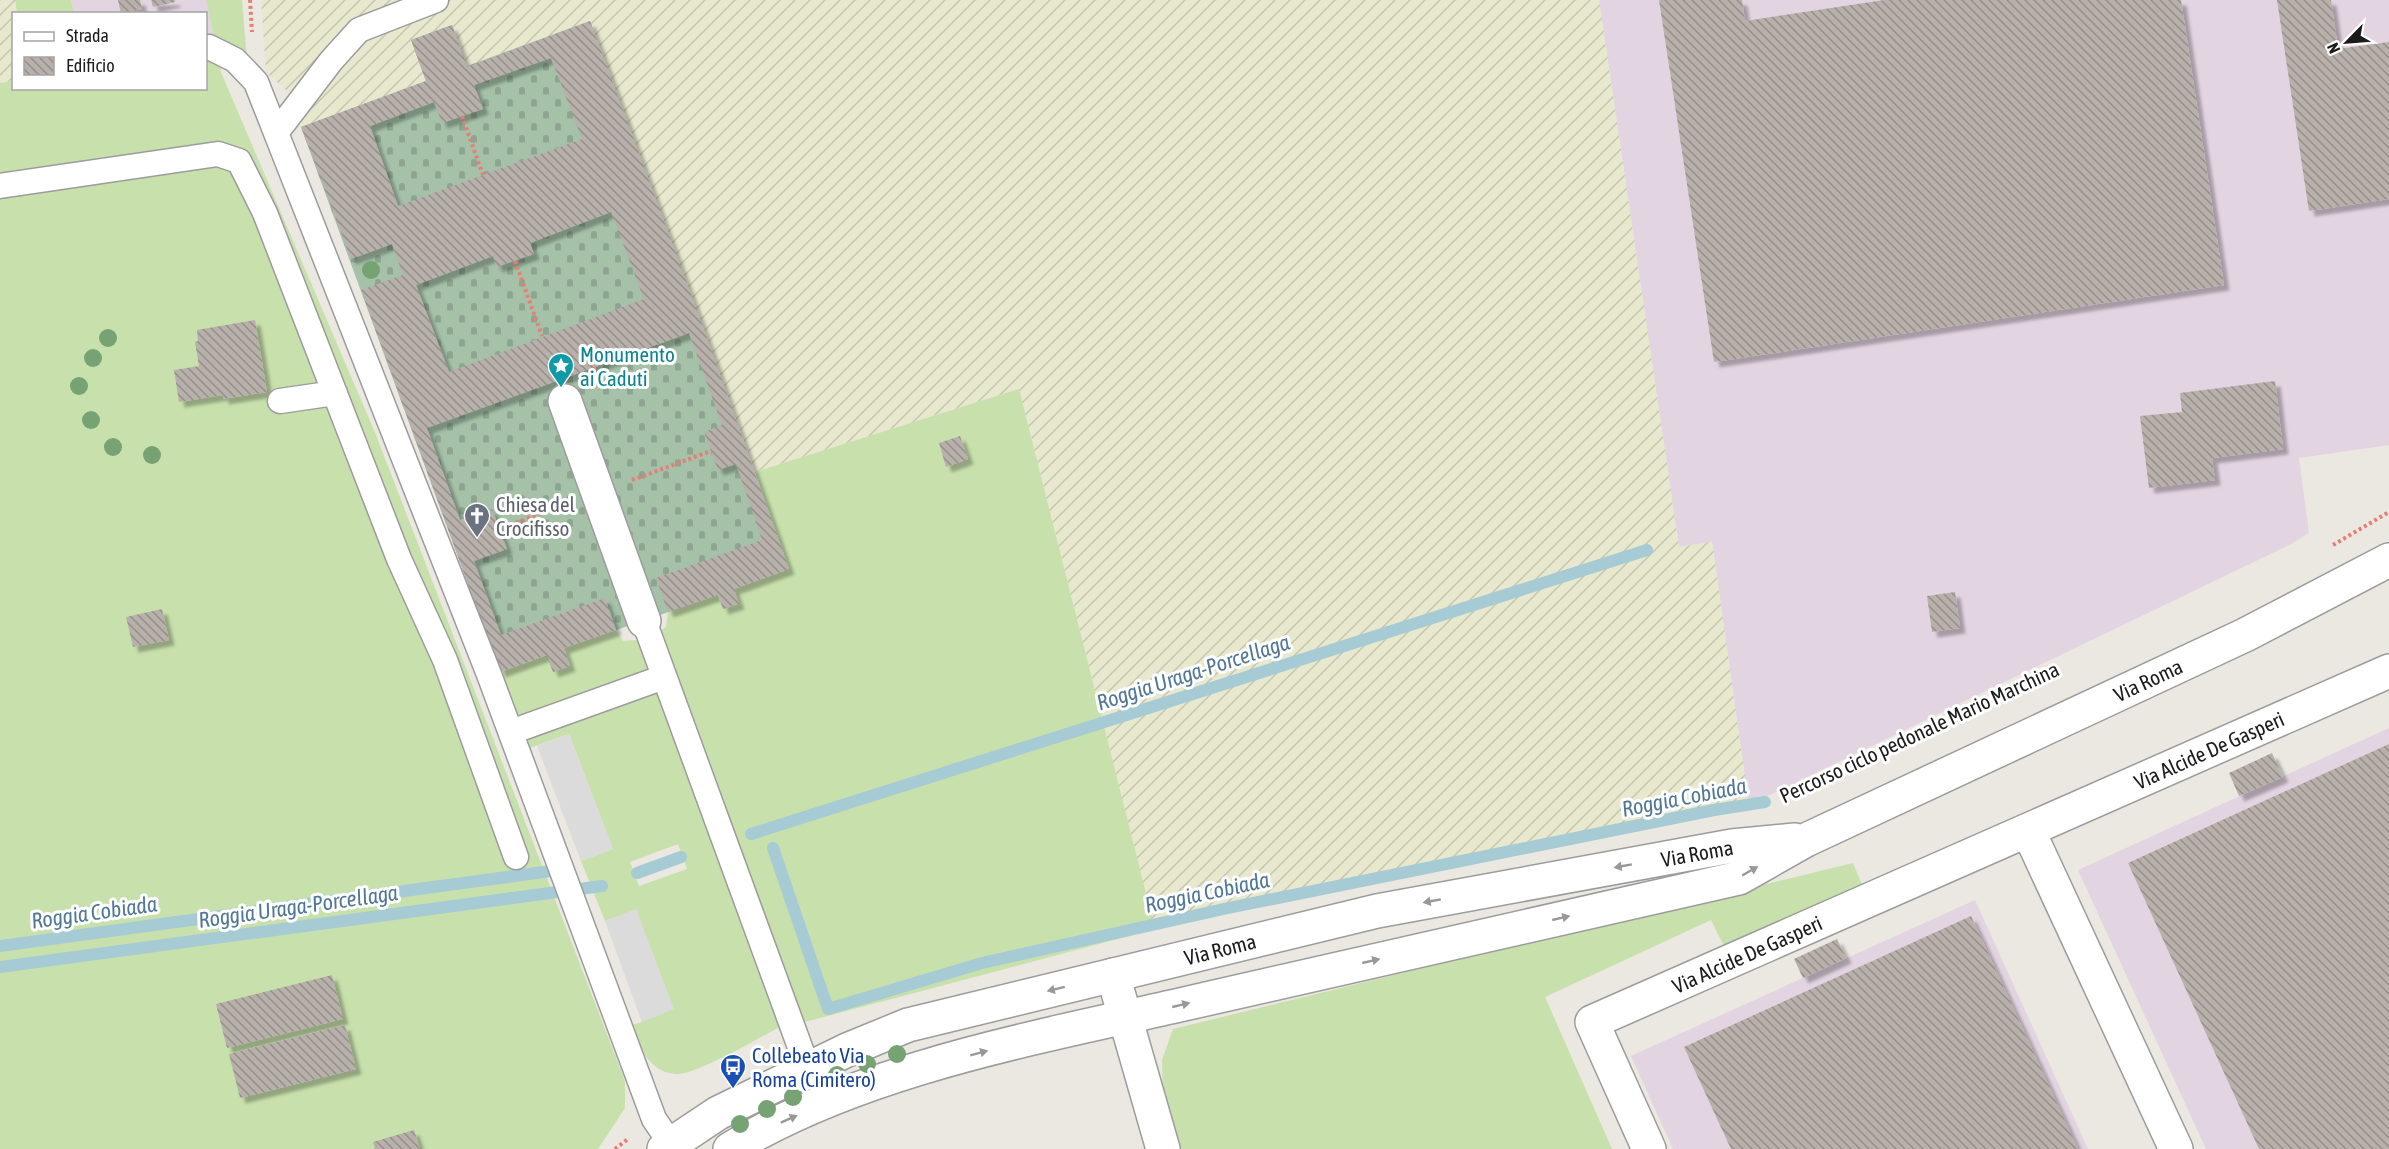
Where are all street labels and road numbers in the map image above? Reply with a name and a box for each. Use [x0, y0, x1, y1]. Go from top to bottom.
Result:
street label: Via Roma [2110, 654, 2186, 706]
street label: Percorso ciclo pedonale Mario Marchina [1775, 657, 2063, 807]
street label: Via Alcide De Gasperi [2130, 706, 2288, 794]
street label: Via Roma [1659, 835, 1735, 871]
street label: Via Alcide De Gasperi [1668, 910, 1826, 998]
street label: Via Roma [1182, 929, 1258, 969]

